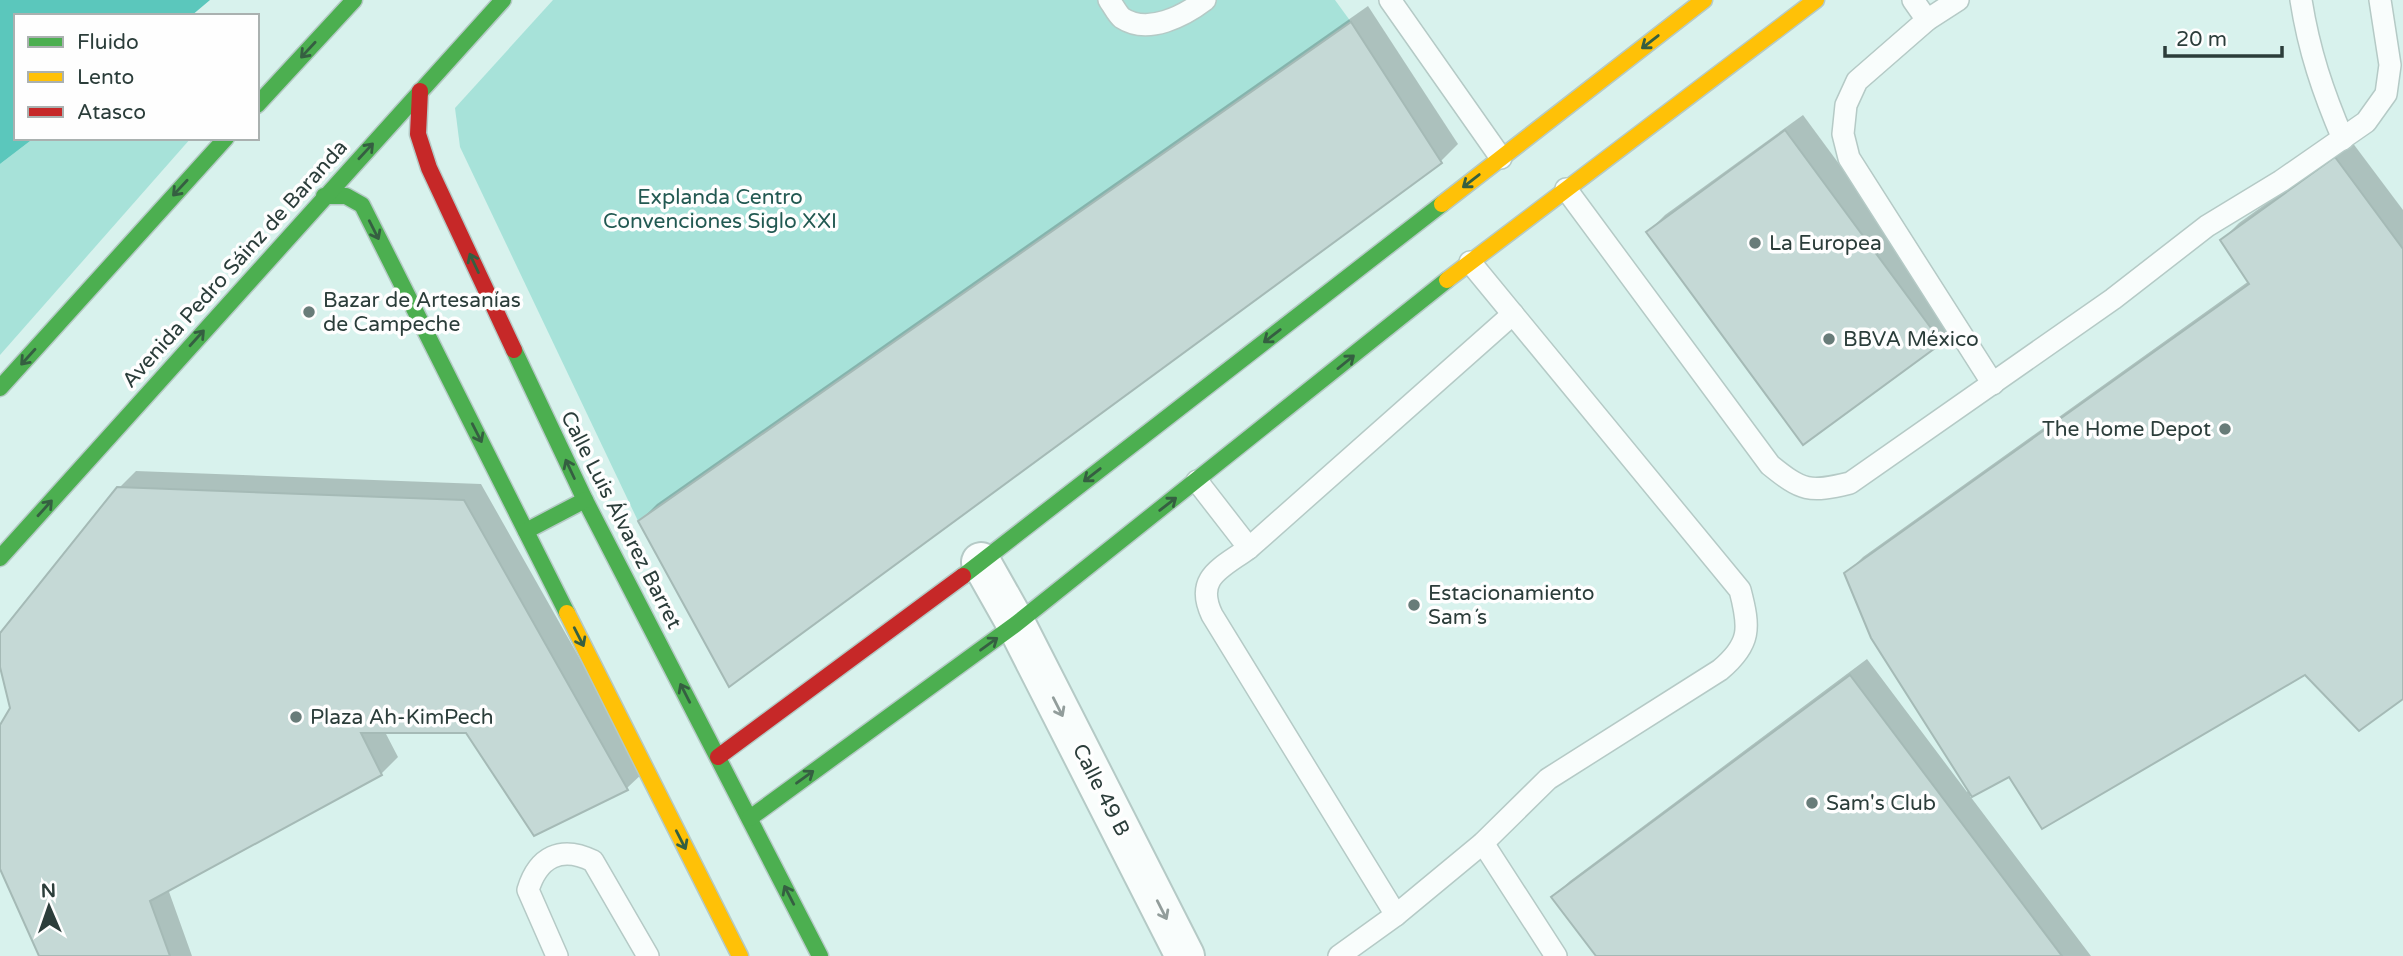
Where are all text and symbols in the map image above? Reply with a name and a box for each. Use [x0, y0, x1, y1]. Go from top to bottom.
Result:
legend [14, 14, 259, 140]
scale bar [2165, 14, 2282, 58]
text: 20 m [2176, 27, 2227, 52]
text: Fluido [77, 30, 139, 55]
one-way arrow [1642, 34, 1660, 49]
one-way arrow [300, 41, 316, 59]
text: Lento [77, 65, 134, 90]
text: Atasco [77, 100, 146, 125]
street label: Avenida Pedro Sáinz de Baranda [117, 135, 353, 393]
one-way arrow [357, 143, 374, 160]
one-way arrow [1462, 174, 1480, 189]
one-way arrow [172, 179, 188, 197]
park label: Explanda Centro Convenciones Siglo XXI [603, 185, 837, 234]
one-way arrow [368, 219, 382, 240]
place label: La Europea [1769, 231, 1882, 256]
marker: La Europea [1747, 235, 1763, 251]
one-way arrow [466, 253, 480, 274]
place label: Bazar de Artesanías de Campeche [323, 288, 521, 337]
marker: Bazar de Artesanías de Campeche [301, 304, 317, 320]
place label: BBVA México [1843, 327, 1979, 352]
one-way arrow [1263, 328, 1281, 343]
one-way arrow [189, 329, 205, 347]
marker: BBVA México [1821, 331, 1837, 347]
one-way arrow [19, 348, 36, 365]
one-way arrow [1336, 354, 1355, 369]
street label: Calle Luis Álvarez Barret [555, 407, 687, 633]
place label: The Home Depot [2042, 417, 2211, 442]
marker: The Home Depot [2217, 421, 2233, 437]
one-way arrow [470, 422, 484, 443]
one-way arrow [563, 459, 576, 480]
one-way arrow [1083, 468, 1102, 483]
one-way arrow [1159, 496, 1177, 511]
one-way arrow [37, 499, 53, 517]
place label: Estacionamiento Sam´s [1428, 581, 1594, 630]
marker: Estacionamiento Sam´s [1406, 597, 1422, 613]
one-way arrow [573, 626, 587, 646]
one-way arrow [979, 637, 998, 651]
one-way arrow [678, 683, 691, 704]
one-way arrow [1052, 696, 1066, 717]
place label: Plaza Ah-KimPech [310, 705, 494, 730]
marker: Plaza Ah-KimPech [288, 709, 304, 725]
street label: Calle 49 B [1067, 740, 1135, 840]
one-way arrow [795, 770, 814, 785]
place label: Sam's Club [1826, 791, 1936, 816]
marker: Sam's Club [1804, 795, 1820, 811]
one-way arrow [675, 829, 689, 850]
north arrow [14, 872, 84, 942]
text: N [40, 880, 56, 902]
one-way arrow [782, 885, 796, 906]
one-way arrow [1155, 899, 1169, 920]

